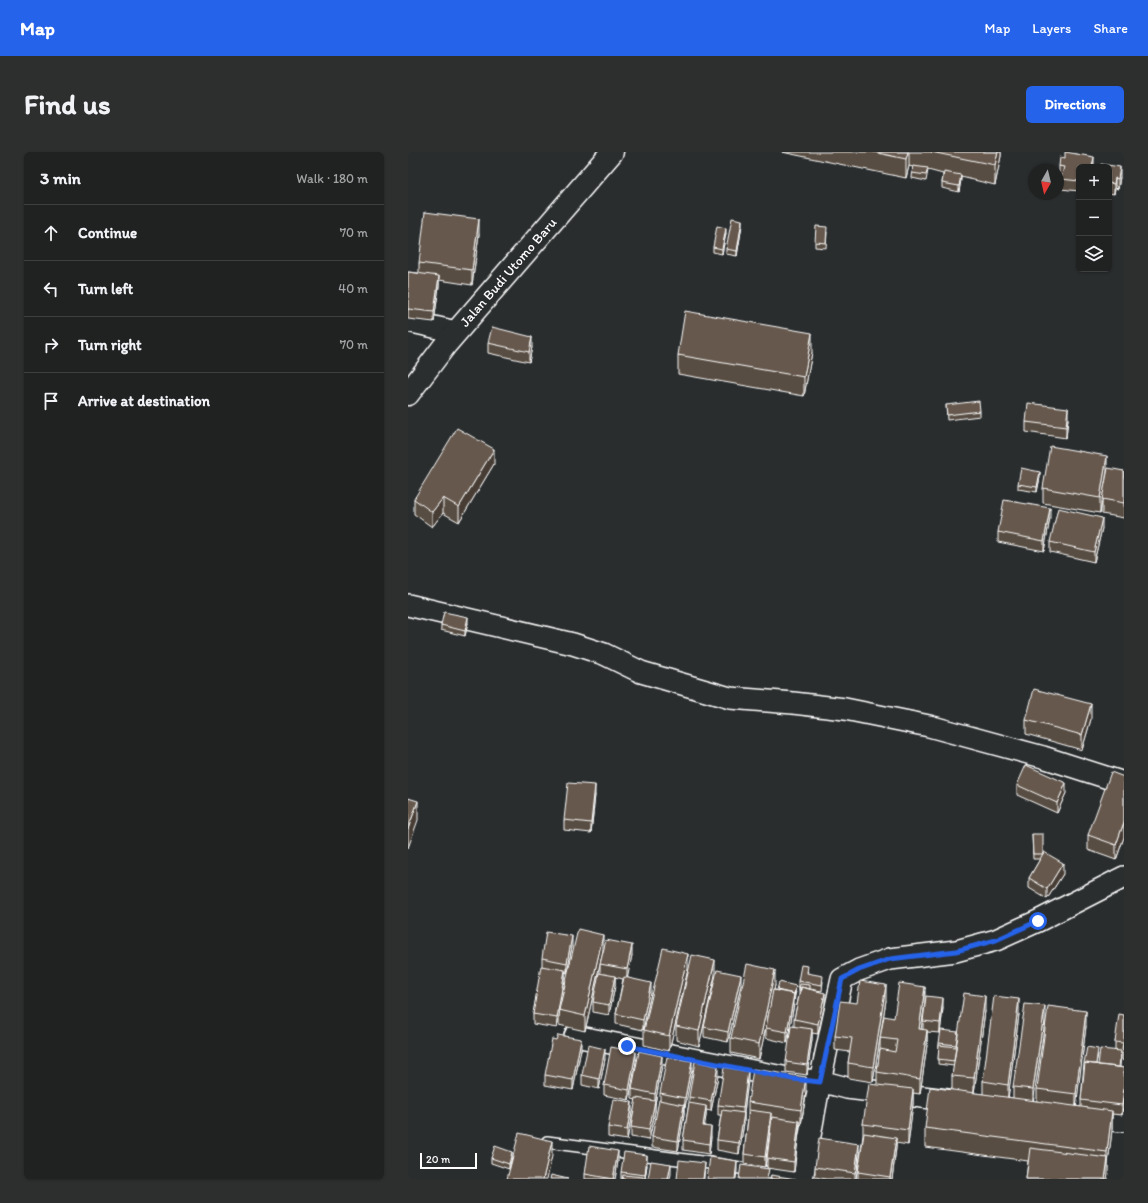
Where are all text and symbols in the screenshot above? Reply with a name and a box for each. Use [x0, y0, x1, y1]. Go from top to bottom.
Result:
text: Map [20, 17, 55, 40]
text: Map [985, 20, 1010, 37]
text: Layers [1032, 20, 1071, 37]
text: Share [1093, 20, 1128, 37]
button: Directions [1026, 86, 1124, 123]
text: Find us [24, 87, 111, 121]
north arrow [1028, 164, 1064, 200]
map controls [1076, 164, 1112, 272]
button: + [1076, 164, 1112, 200]
text: 3 min [40, 168, 81, 188]
text: Walk · 180 m [296, 171, 368, 186]
button: − [1076, 200, 1112, 236]
street label: Jalan Budi Utomo Baru [456, 214, 561, 330]
icon: ahead [40, 222, 62, 244]
text: Continue [78, 224, 137, 242]
text: 70 m [340, 225, 368, 240]
button: layers [1076, 236, 1112, 272]
icon: left [40, 278, 62, 300]
text: Turn left [78, 280, 133, 298]
text: 40 m [338, 281, 368, 296]
icon: right [40, 334, 62, 356]
text: Turn right [78, 336, 142, 354]
text: 70 m [340, 337, 368, 352]
icon: arrive [40, 390, 62, 412]
text: Arrive at destination [78, 392, 210, 410]
route start [1029, 912, 1047, 930]
route end [618, 1037, 636, 1055]
scale bar [420, 1151, 477, 1170]
text: 20 m [426, 1153, 450, 1166]

